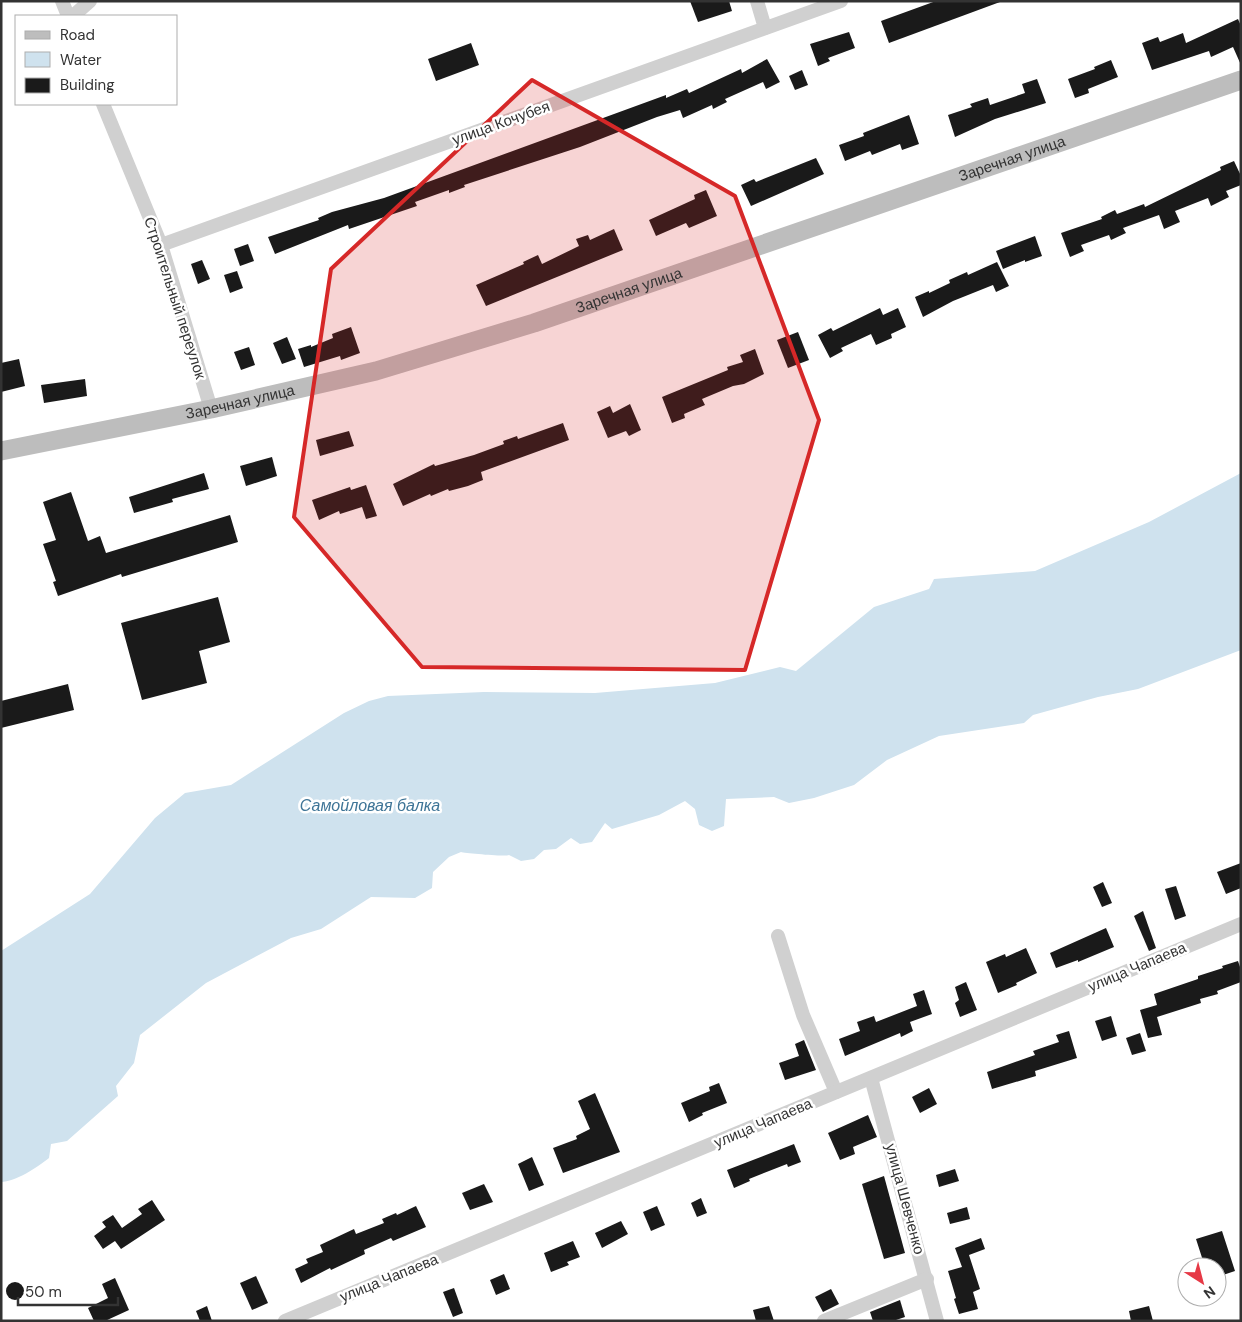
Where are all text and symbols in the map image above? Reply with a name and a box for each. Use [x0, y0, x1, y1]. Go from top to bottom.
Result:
legend [15, 15, 178, 105]
text: Road [60, 25, 95, 45]
text: Water [60, 50, 102, 70]
text: Building [60, 75, 115, 95]
street label: улица Кочубея [449, 96, 553, 150]
street label: Заречная улица [956, 131, 1069, 186]
street label: Строительный переулок [139, 214, 211, 382]
street label: Заречная улица [573, 263, 686, 318]
street label: Заречная улица [184, 380, 297, 424]
water label: Самойловая балка [300, 795, 440, 816]
street label: улица Чапаева [1085, 937, 1190, 997]
street label: улица Чапаева [711, 1093, 816, 1153]
street label: улица Шевченко [881, 1141, 929, 1257]
street label: улица Чапаева [337, 1249, 442, 1307]
north arrow [1177, 1257, 1227, 1307]
scale bar [18, 1274, 118, 1306]
text: 50 m [25, 1282, 62, 1302]
text: N [1200, 1282, 1219, 1303]

